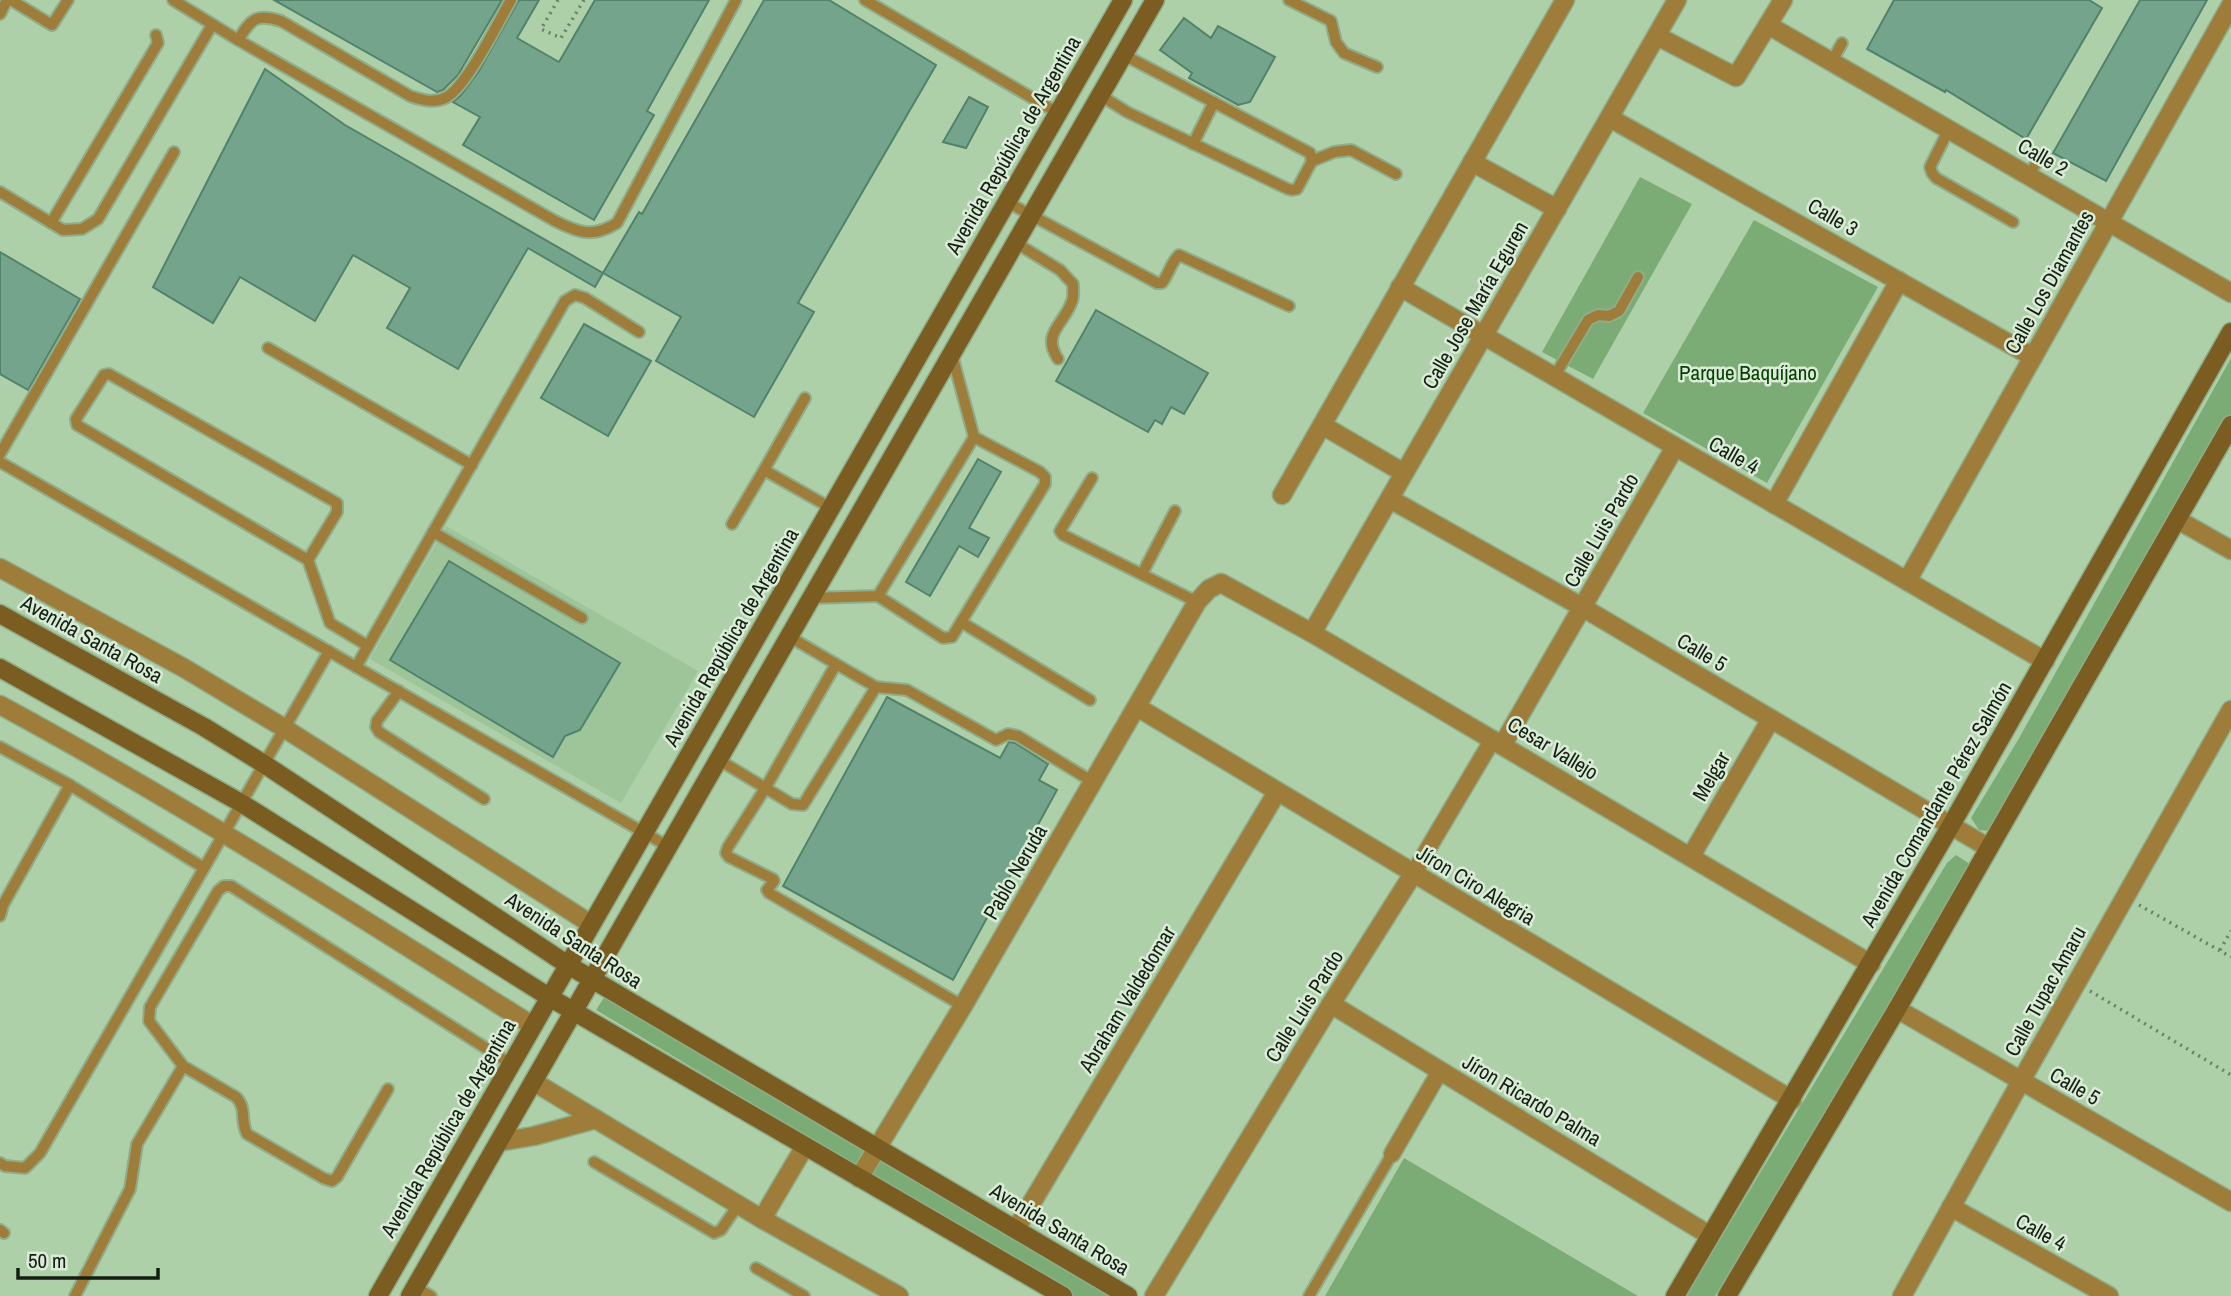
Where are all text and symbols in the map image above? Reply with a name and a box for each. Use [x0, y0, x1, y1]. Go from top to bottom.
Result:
street label: Avenida República de Argentina [938, 30, 1088, 260]
street label: Calle 2 [2013, 131, 2073, 183]
street label: Calle 3 [1803, 191, 1863, 243]
street label: Calle Los Diamantes [1998, 205, 2100, 359]
street label: Calle Jose María Eguren [1415, 216, 1535, 394]
park label: Parque Baquíjano [1679, 358, 1817, 387]
street label: Calle 4 [1704, 429, 1765, 481]
street label: Calle Luis Pardo [1557, 468, 1645, 592]
street label: Avenida República de Argentina [656, 522, 806, 752]
street label: Avenida Santa Rosa [15, 588, 168, 690]
street label: Calle 5 [1672, 626, 1732, 678]
street label: Avenida Comandante Pérez Salmón [1853, 676, 2018, 933]
street label: Cesar Vallejo [1502, 710, 1604, 786]
street label: Melgar [1685, 746, 1737, 806]
street label: Pablo Neruda [976, 819, 1054, 925]
street label: Jíron Ciro Alegria [1411, 838, 1541, 932]
street label: Avenida Santa Rosa [499, 884, 648, 995]
street label: Abraham Valdedomar [1071, 920, 1182, 1079]
street label: Calle Tupac Amaru [1997, 921, 2093, 1061]
street label: Calle Luis Pardo [1258, 944, 1350, 1068]
street label: Avenida República de Argentina [373, 1013, 523, 1243]
street label: Jíron Ricardo Palma [1457, 1047, 1607, 1153]
street label: Calle 5 [2045, 1060, 2105, 1112]
street label: Avenida Santa Rosa [984, 1175, 1135, 1282]
street label: Calle 4 [2011, 1206, 2072, 1258]
scale bar [18, 1236, 158, 1280]
text: 50 m [28, 1246, 66, 1275]

